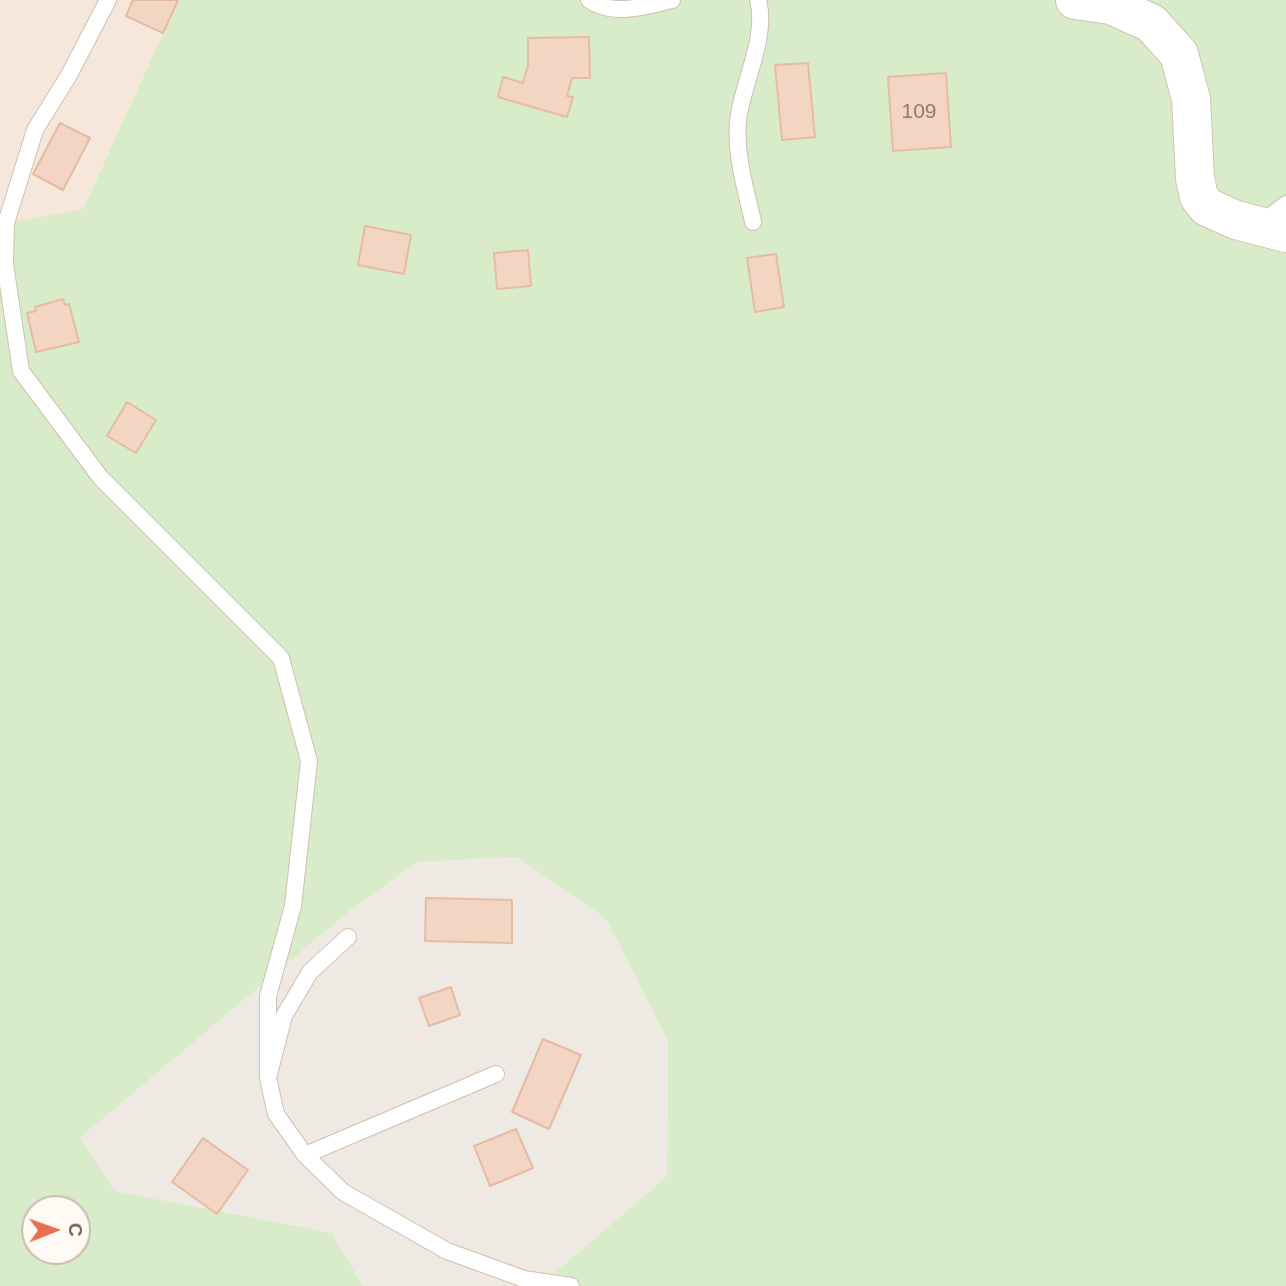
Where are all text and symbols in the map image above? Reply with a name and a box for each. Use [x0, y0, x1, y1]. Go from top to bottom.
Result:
house number: 109 [901, 99, 937, 125]
north arrow [21, 1195, 91, 1265]
text: С [65, 1223, 86, 1237]

